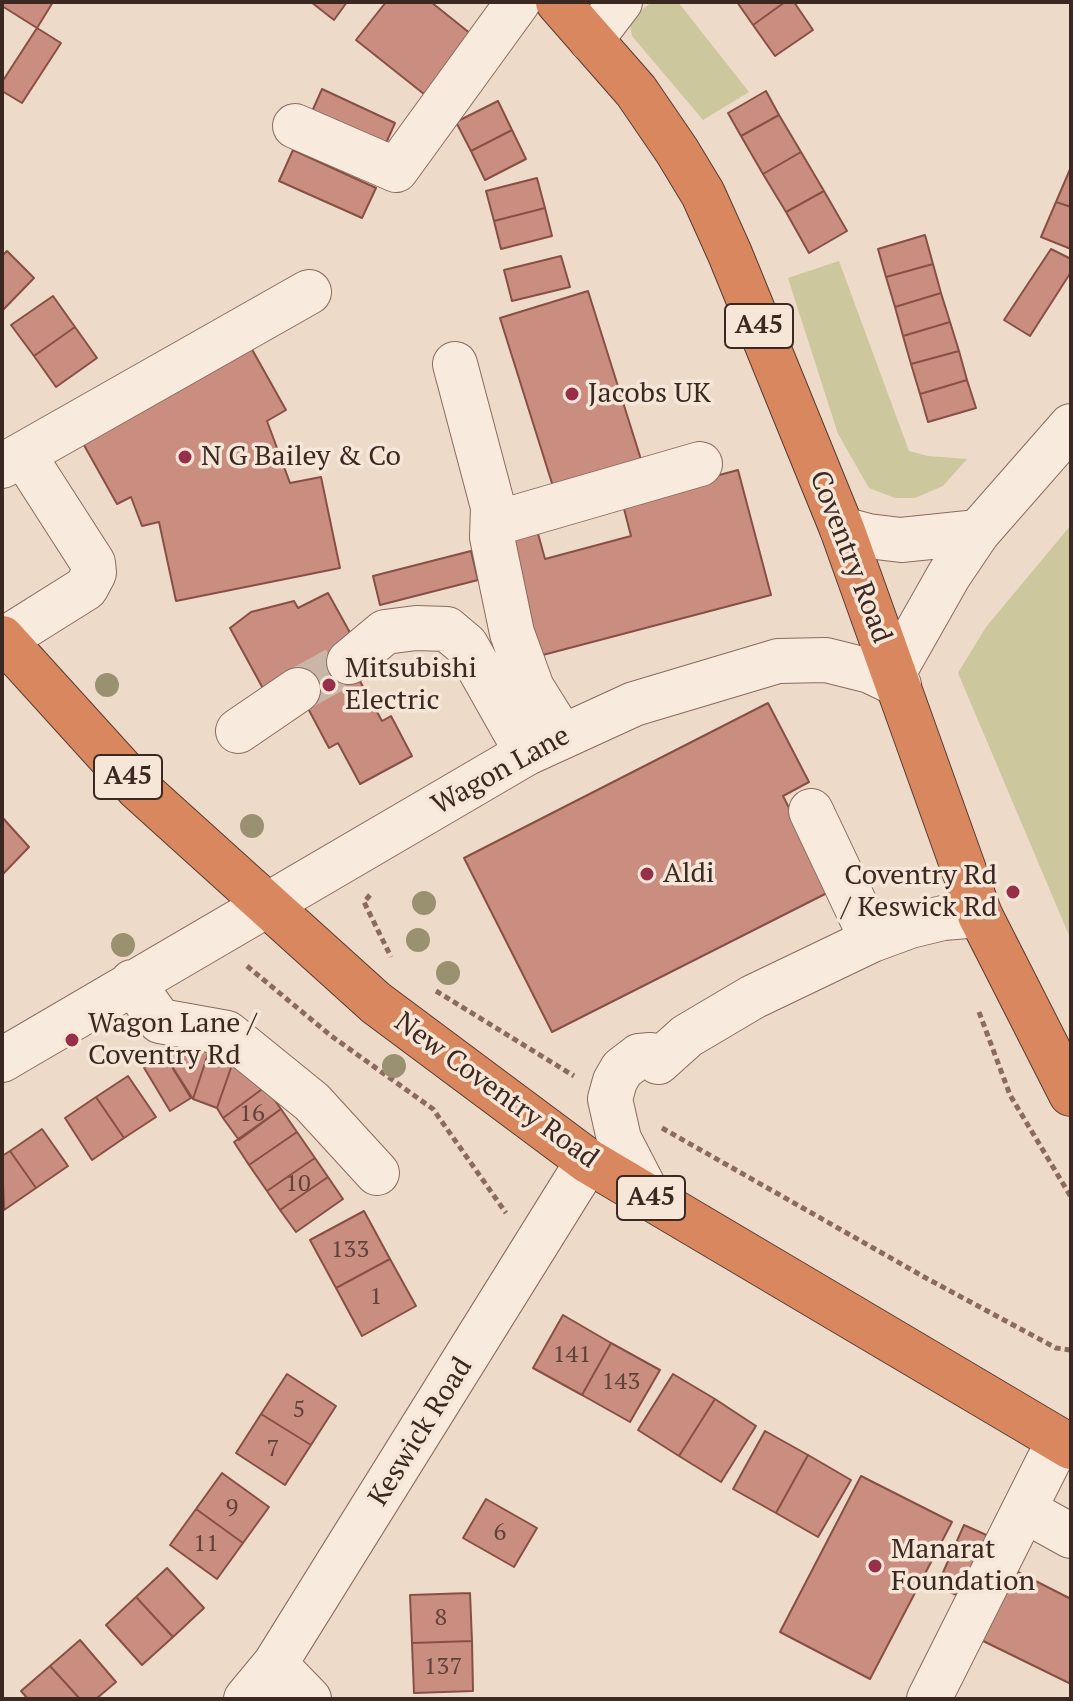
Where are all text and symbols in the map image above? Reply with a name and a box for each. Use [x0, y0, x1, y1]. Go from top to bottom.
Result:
road number: A45 [725, 304, 793, 348]
place label: Jacobs UK [588, 377, 711, 411]
marker: Jacobs UK [563, 385, 581, 403]
place label: N G Bailey & Co [201, 440, 401, 474]
marker: N G Bailey & Co [176, 448, 194, 466]
street label: Coventry Road [802, 466, 898, 648]
place label: Mitsubishi Electric [345, 652, 477, 718]
marker: Mitsubishi Electric [320, 676, 338, 694]
street label: Wagon Lane [426, 719, 576, 823]
road number: A45 [94, 755, 162, 799]
place label: Aldi [663, 857, 715, 891]
place label: Coventry Rd / Keswick Rd [841, 859, 997, 925]
marker: Aldi [638, 865, 656, 883]
marker: Coventry Rd / Keswick Rd [1004, 883, 1022, 901]
street label: New Coventry Road [388, 1006, 604, 1176]
place label: Wagon Lane / Coventry Rd [88, 1007, 257, 1073]
marker: Wagon Lane / Coventry Rd [63, 1031, 81, 1049]
house number: 16 [239, 1100, 265, 1128]
house number: 10 [285, 1170, 311, 1198]
road number: A45 [617, 1176, 685, 1220]
house number: 133 [331, 1236, 369, 1264]
house number: 1 [370, 1283, 382, 1311]
house number: 141 [553, 1341, 591, 1369]
street label: Keswick Road [362, 1352, 480, 1512]
house number: 143 [602, 1368, 640, 1396]
house number: 5 [293, 1396, 305, 1424]
house number: 7 [267, 1435, 279, 1463]
house number: 9 [226, 1494, 238, 1522]
house number: 6 [494, 1519, 506, 1547]
house number: 11 [193, 1530, 219, 1558]
place label: Manarat Foundation [891, 1533, 1035, 1599]
marker: Manarat Foundation [866, 1557, 884, 1575]
house number: 8 [435, 1604, 447, 1632]
house number: 137 [424, 1653, 462, 1681]

